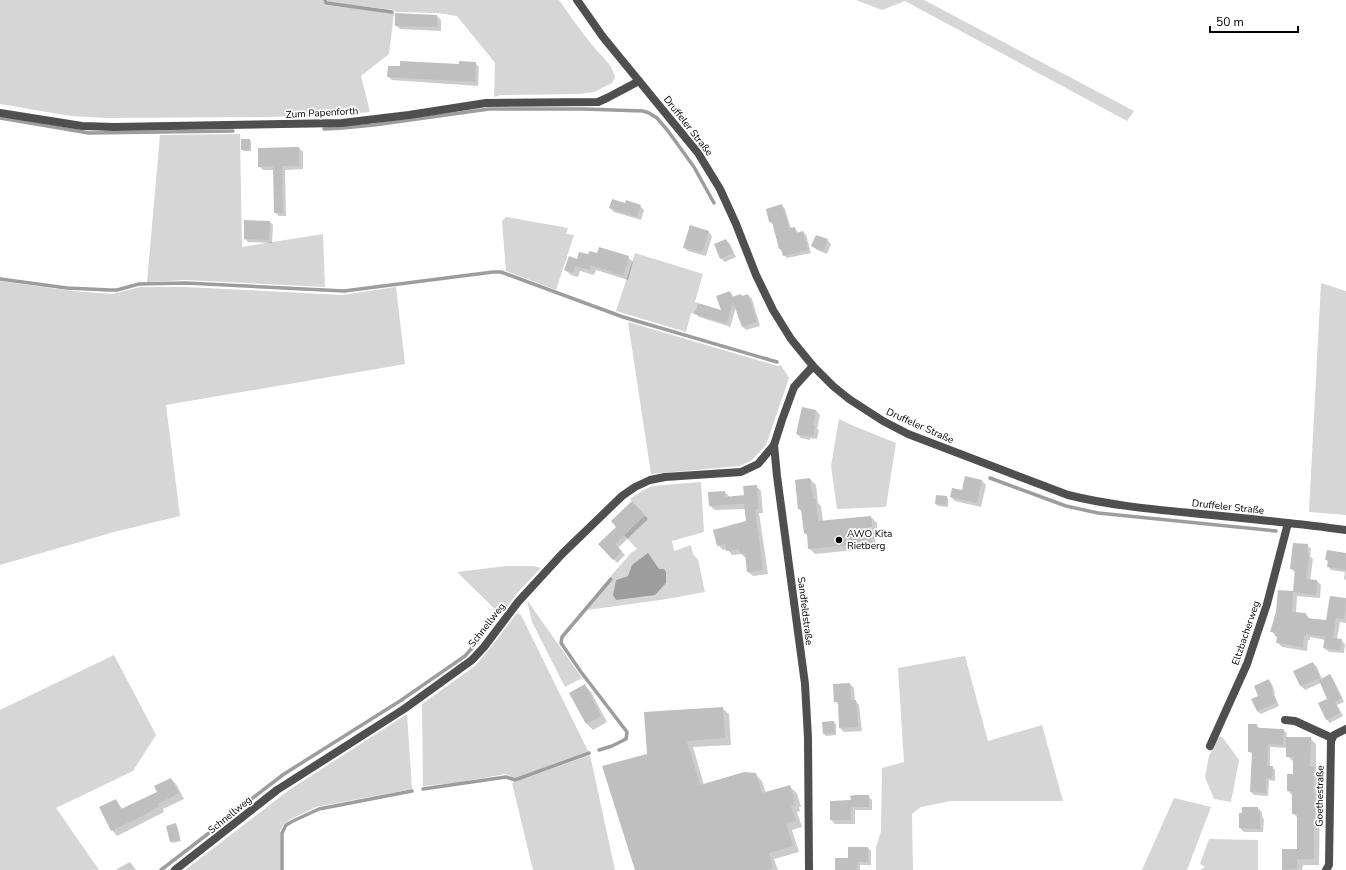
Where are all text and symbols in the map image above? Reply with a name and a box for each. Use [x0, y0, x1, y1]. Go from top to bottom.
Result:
scale bar [1210, 8, 1298, 34]
text: 50 m [1216, 14, 1244, 30]
street label: Druffeler Straße [660, 93, 716, 159]
street label: Zum Papenforth [285, 104, 359, 122]
street label: Druffeler Straße [884, 405, 956, 447]
street label: Druffeler Straße [1191, 496, 1265, 518]
place label: AWO Kita Rietberg [847, 527, 892, 553]
marker: AWO Kita Rietberg [834, 535, 844, 545]
street label: Sandfeldstraße [794, 576, 816, 646]
street label: Eltzbacherweg [1228, 599, 1264, 667]
street label: Schnellweg [465, 600, 509, 650]
street label: Goethestraße [1312, 765, 1328, 827]
street label: Schnellweg [205, 793, 255, 837]

